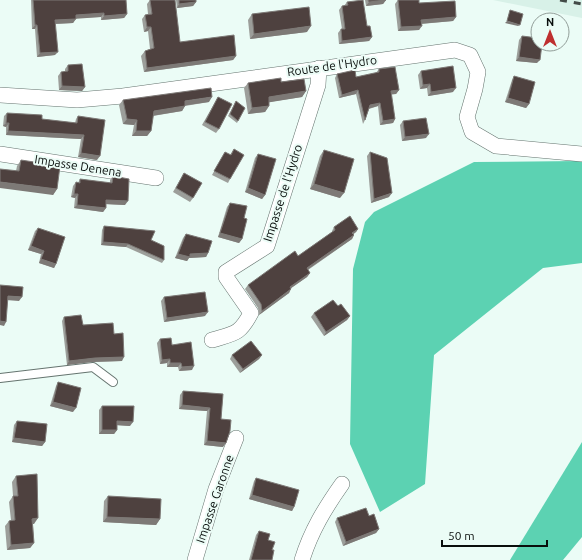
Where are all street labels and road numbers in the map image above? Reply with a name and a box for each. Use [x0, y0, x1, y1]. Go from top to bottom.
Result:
street label: Route de l'Hydro [286, 53, 378, 78]
street label: Impasse de l'Hydro [261, 143, 304, 243]
street label: Impasse Denena [34, 152, 123, 179]
street label: Impasse Garonne [193, 453, 236, 545]

